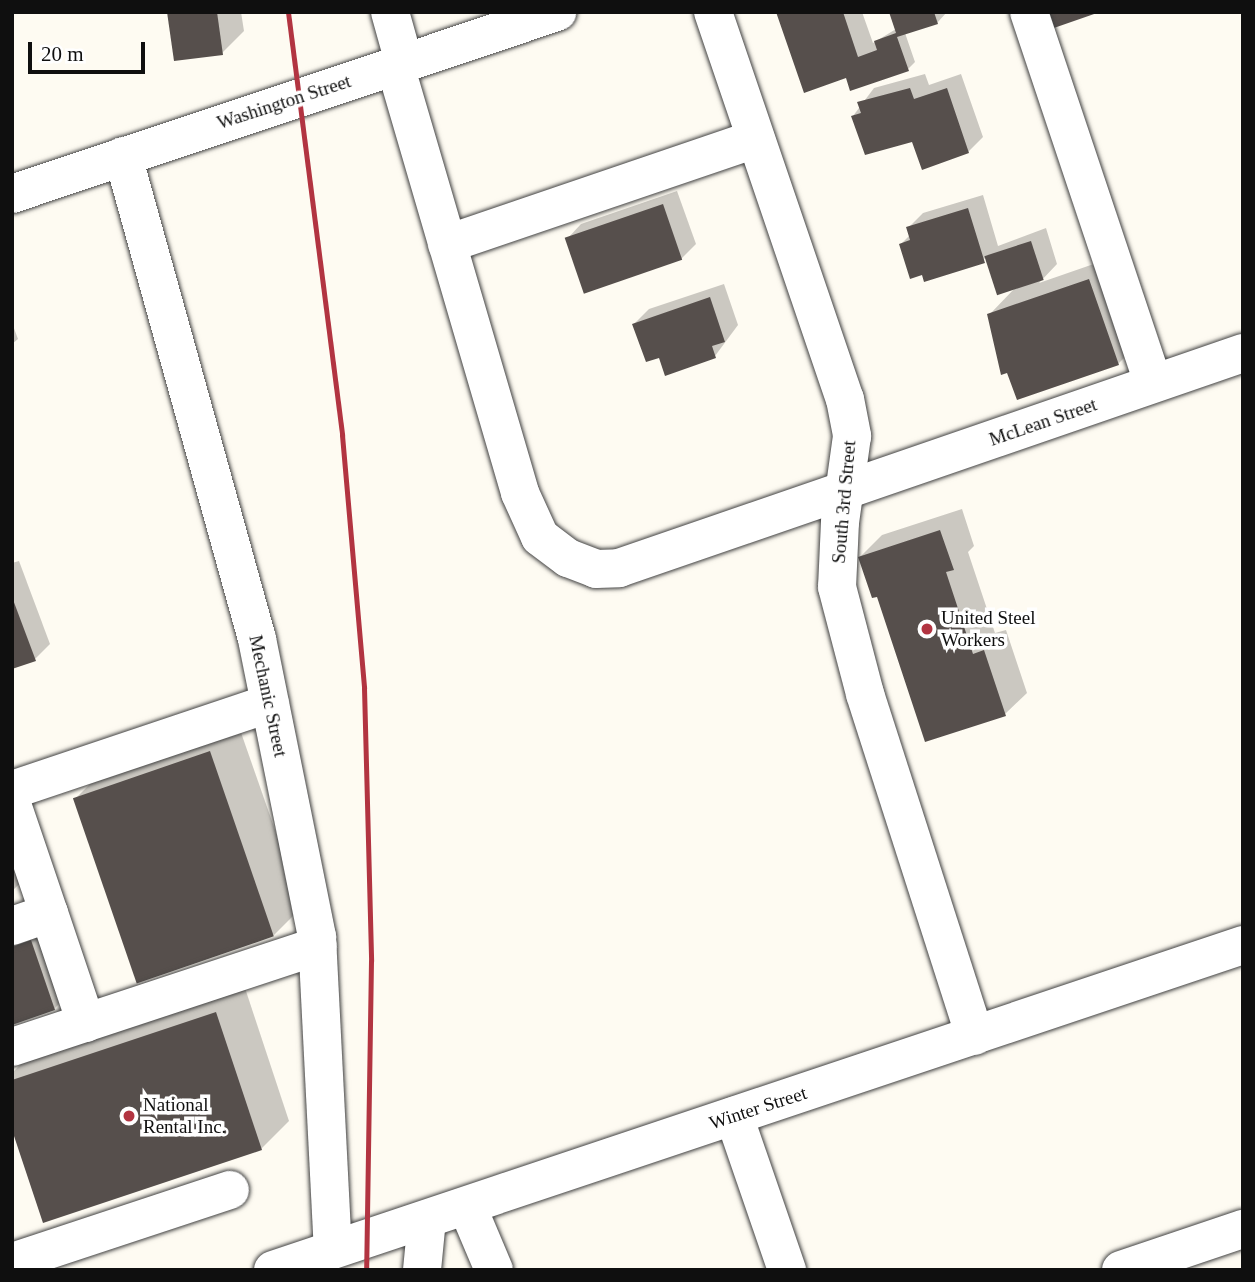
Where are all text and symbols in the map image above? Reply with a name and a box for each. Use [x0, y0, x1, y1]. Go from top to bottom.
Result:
scale bar [32, 28, 149, 72]
text: 20 m [41, 42, 84, 66]
street label: Washington Street [214, 70, 354, 134]
street label: McLean Street [986, 393, 1100, 451]
street label: South 3rd Street [827, 439, 861, 565]
place label: United Steel Workers [941, 607, 1035, 651]
marker: United Steel Workers [919, 621, 935, 637]
street label: Mechanic Street [244, 633, 292, 759]
street label: Winter Street [706, 1082, 810, 1134]
place label: National Rental Inc. [143, 1094, 226, 1138]
marker: National Rental Inc. [121, 1108, 137, 1124]

